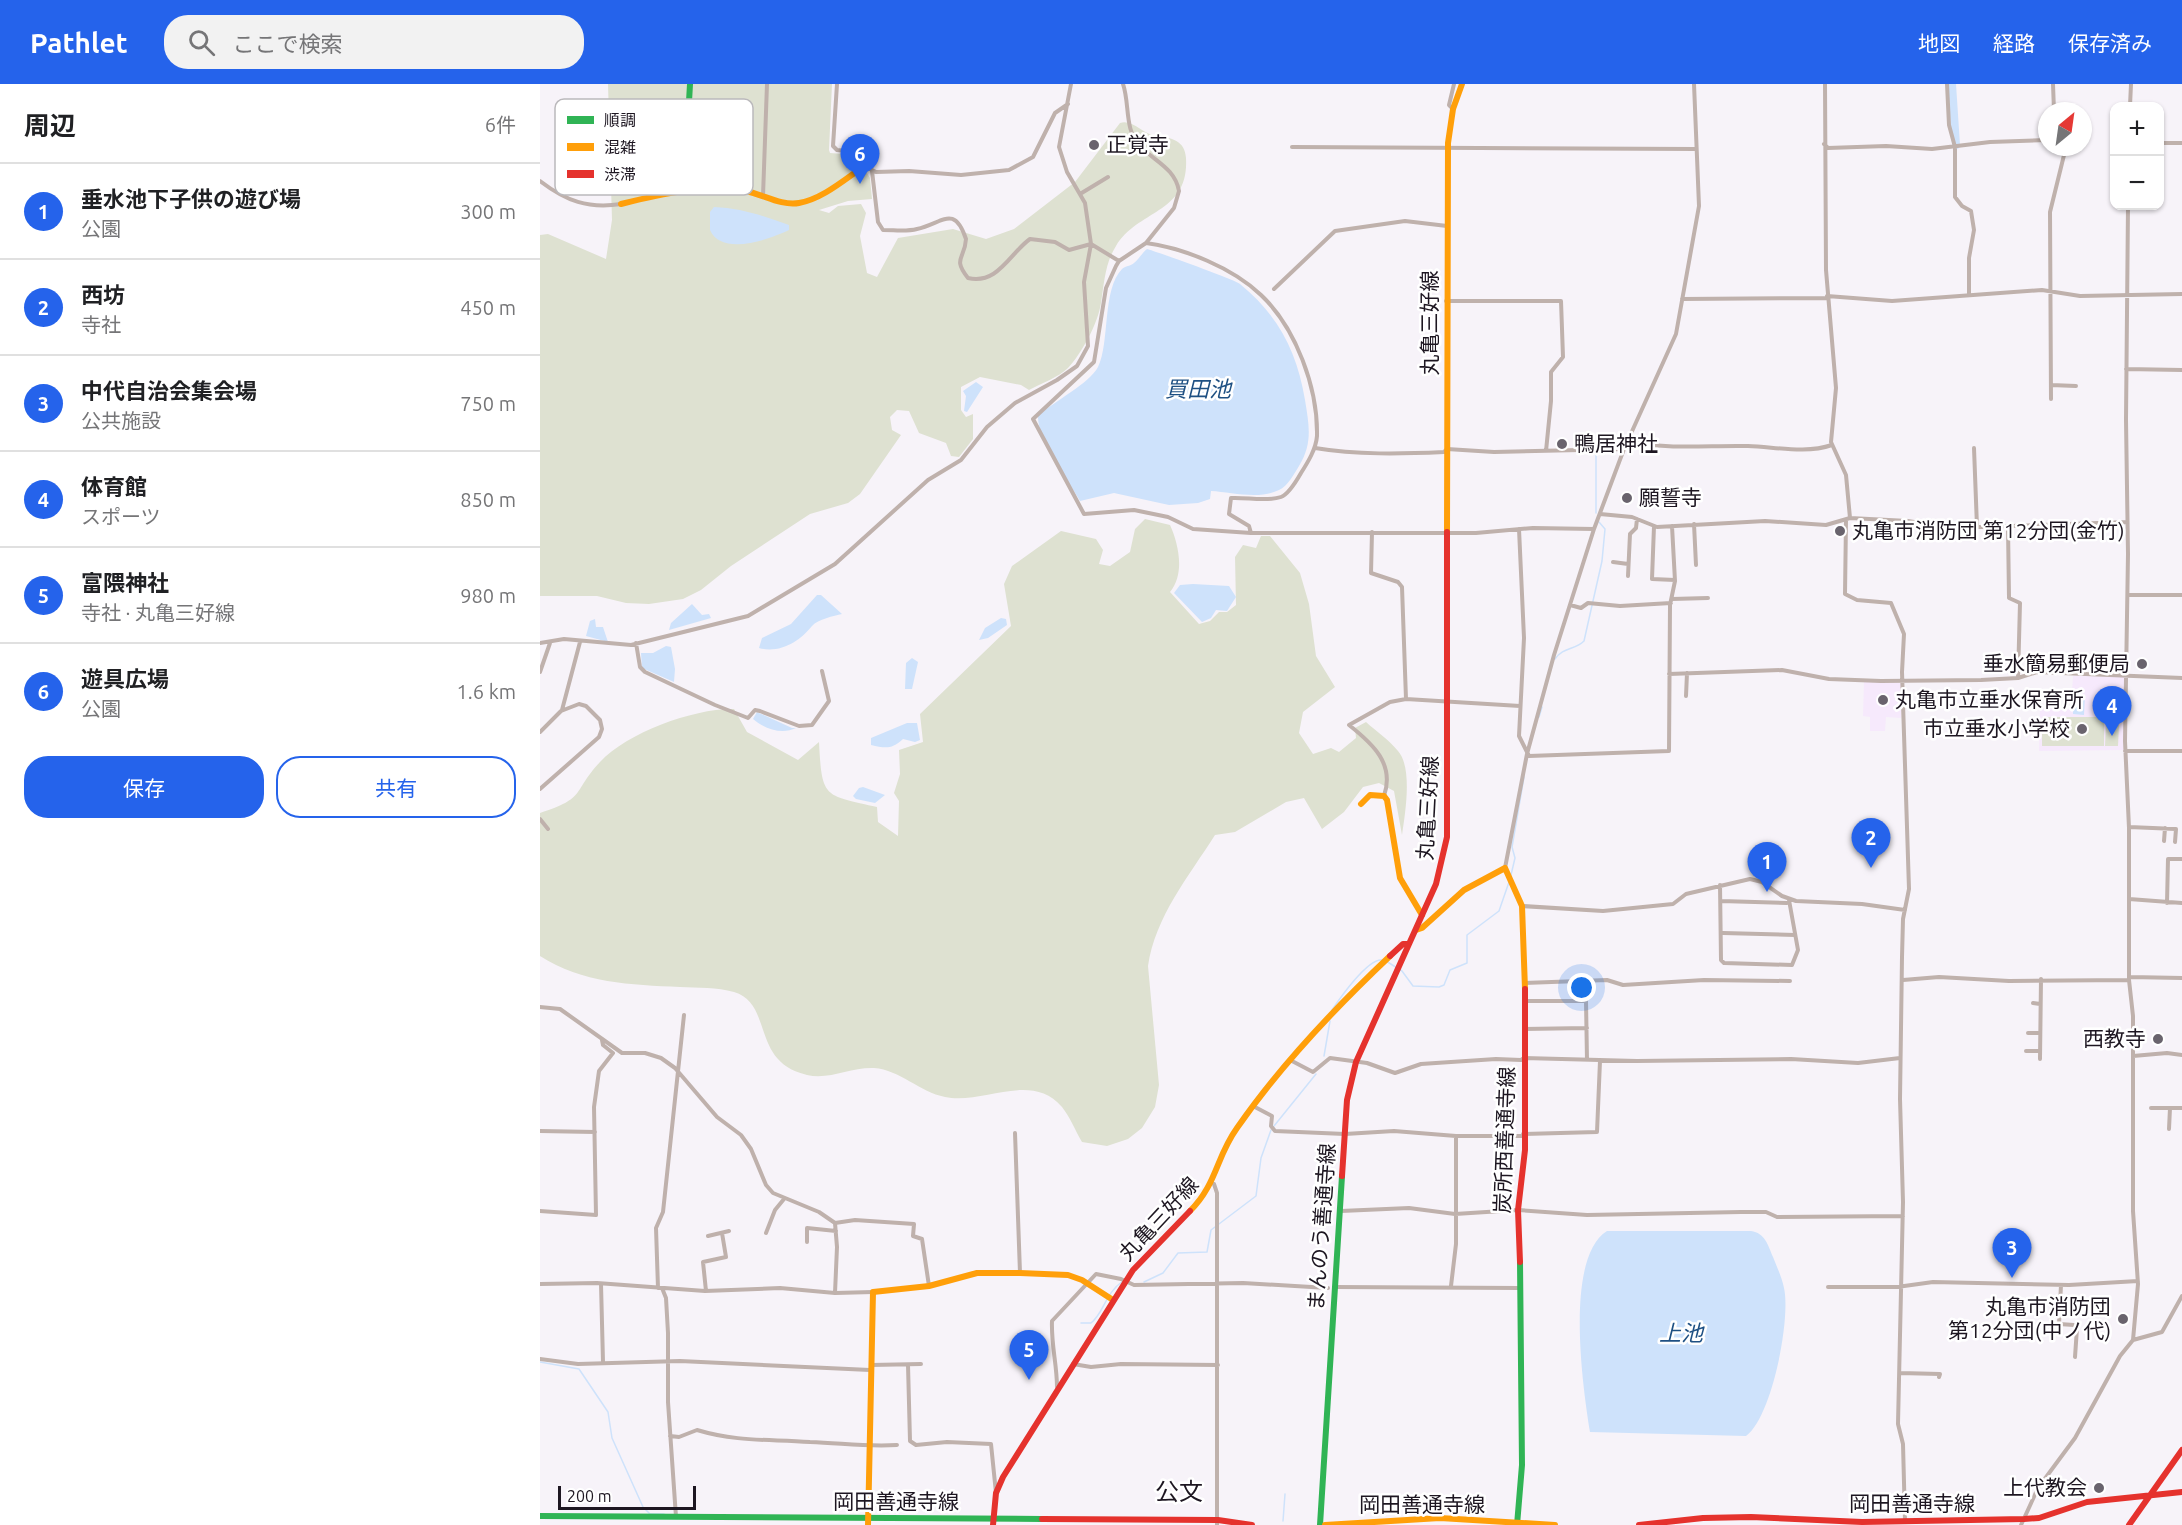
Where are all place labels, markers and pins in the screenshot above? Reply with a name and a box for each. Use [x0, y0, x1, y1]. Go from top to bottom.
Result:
place label: 正覚寺 [1106, 132, 1169, 156]
pin: 6 [840, 135, 880, 184]
marker: 正覚寺 [1087, 138, 1101, 152]
place label: 鴨居神社 [1574, 431, 1658, 455]
marker: 鴨居神社 [1555, 437, 1569, 451]
place label: 願誓寺 [1639, 485, 1702, 509]
marker: 願誓寺 [1620, 491, 1634, 505]
place label: 丸亀市消防団 第12分団(金竹) [1852, 518, 2125, 542]
marker: 丸亀市消防団 第12分団(金竹) [1833, 524, 1847, 538]
place label: 垂水簡易郵便局 [1983, 651, 2130, 675]
marker: 垂水簡易郵便局 [2135, 657, 2149, 671]
pin: 4 [2092, 686, 2132, 736]
place label: 丸亀市立垂水保育所 [1895, 687, 2084, 711]
marker: 丸亀市立垂水保育所 [1876, 693, 1890, 707]
place label: 市立垂水小学校 [1923, 716, 2070, 740]
marker: 市立垂水小学校 [2075, 722, 2089, 736]
pin: 2 [1852, 818, 1890, 868]
pin: 1 [1748, 842, 1786, 892]
place label: 西教寺 [2083, 1026, 2146, 1050]
marker: 西教寺 [2151, 1032, 2165, 1046]
pin: 3 [1992, 1228, 2032, 1278]
place label: 丸亀市消防団 第12分団(中ノ代) [1948, 1294, 2111, 1342]
marker: 丸亀市消防団 第12分団(中ノ代) [2116, 1312, 2130, 1326]
pin: 5 [1010, 1330, 1048, 1380]
place label: 上代教会 [2003, 1475, 2087, 1499]
marker: 上代教会 [2092, 1481, 2106, 1495]

